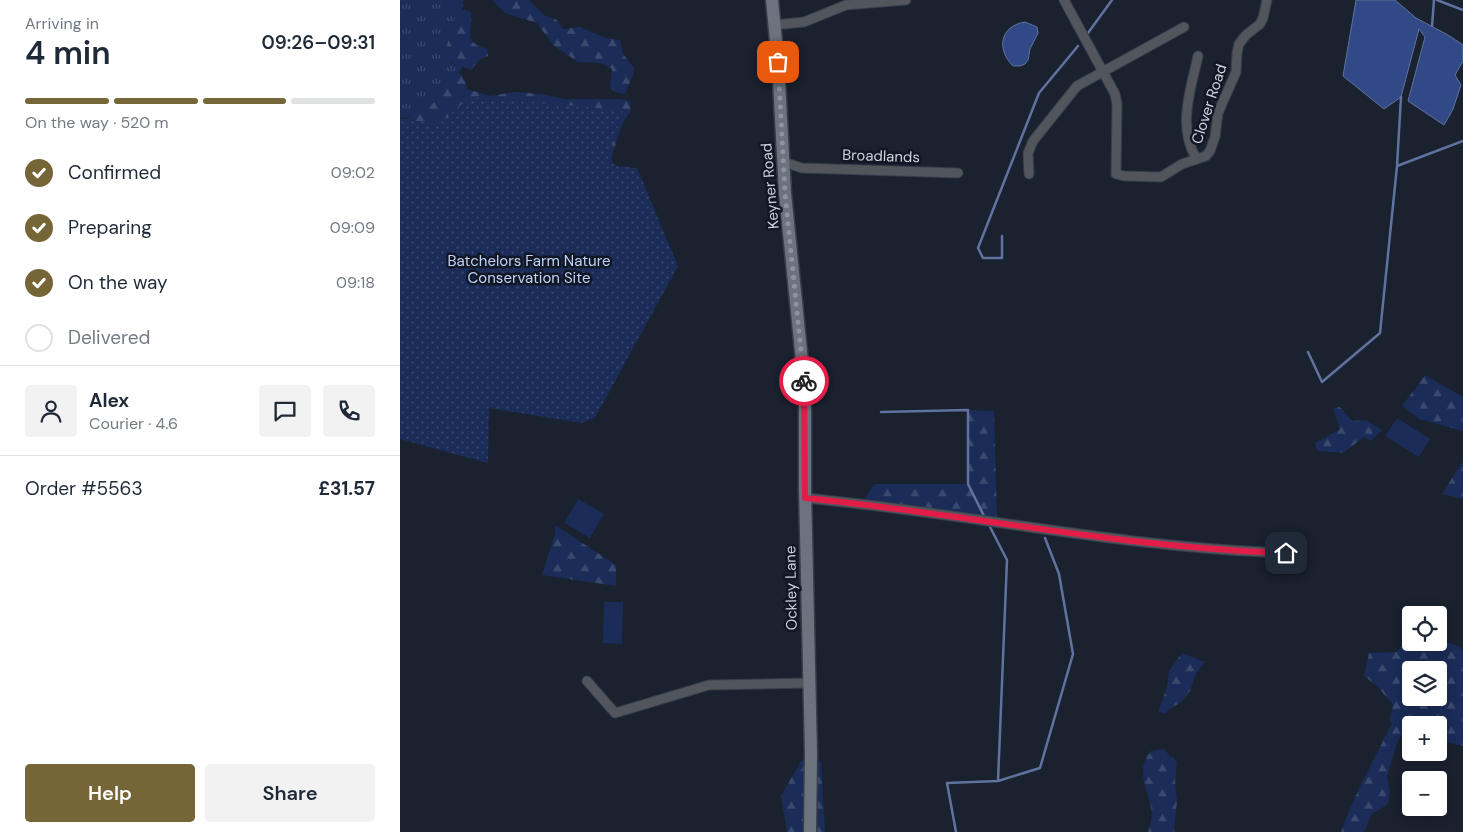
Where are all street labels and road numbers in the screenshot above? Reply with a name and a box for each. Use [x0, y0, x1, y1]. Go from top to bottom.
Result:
street label: Clover Road [1187, 61, 1231, 147]
street label: Keyner Road [756, 142, 784, 230]
street label: Broadlands [842, 145, 920, 167]
street label: Ockley Lane [780, 545, 802, 631]

